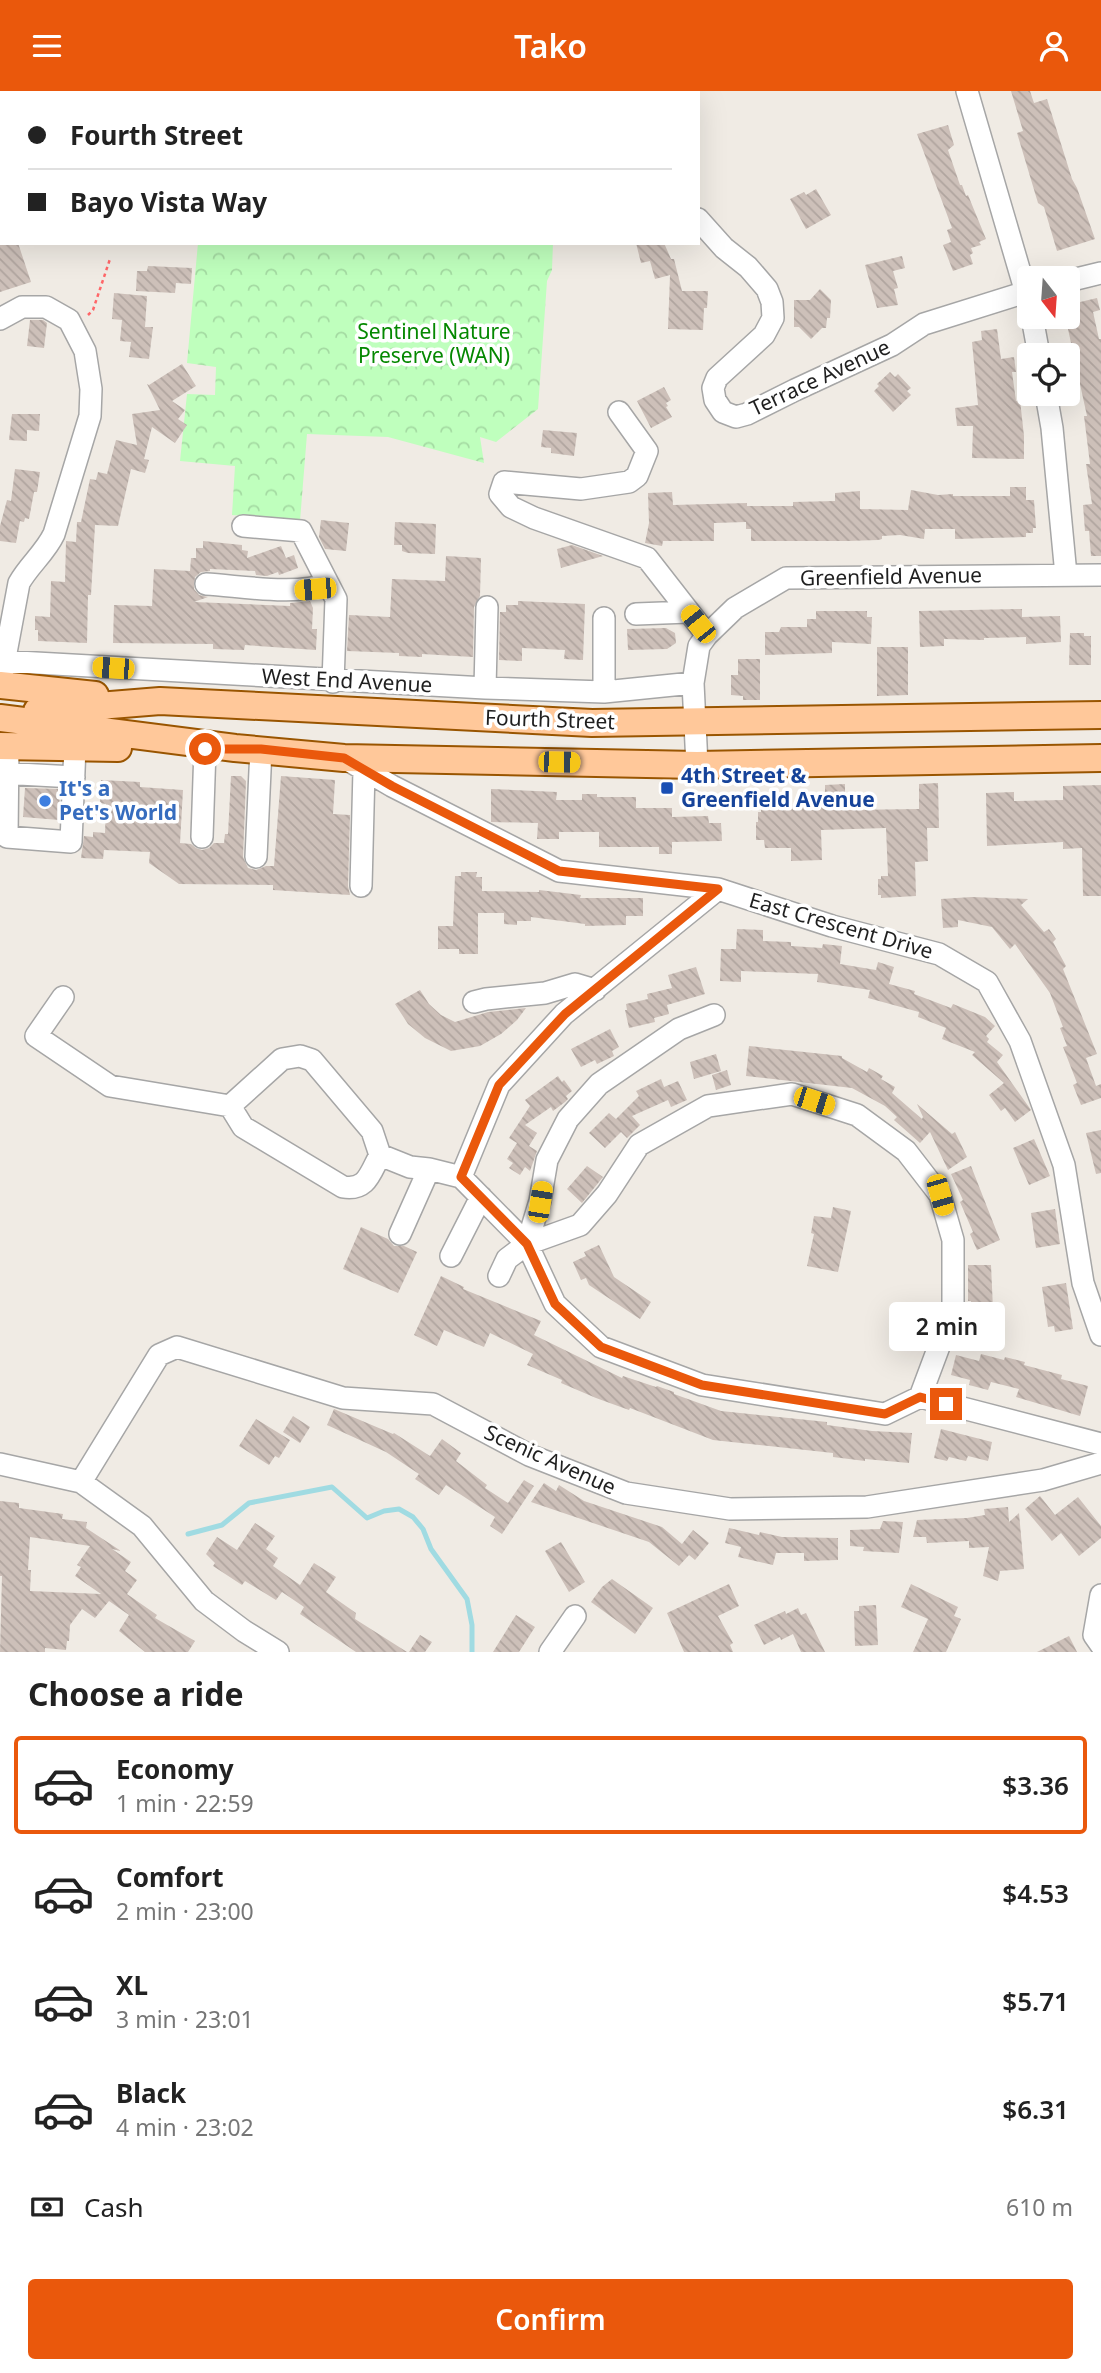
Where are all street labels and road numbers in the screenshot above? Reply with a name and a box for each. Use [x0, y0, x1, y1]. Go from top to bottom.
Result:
street label: Terrace Avenue [745, 332, 894, 422]
street label: Greenfield Avenue [800, 560, 982, 592]
street label: West End Avenue [261, 662, 433, 698]
street label: Fourth Street [485, 703, 616, 735]
street label: East Crescent Drive [746, 885, 936, 965]
street label: Scenic Avenue [480, 1418, 621, 1501]

